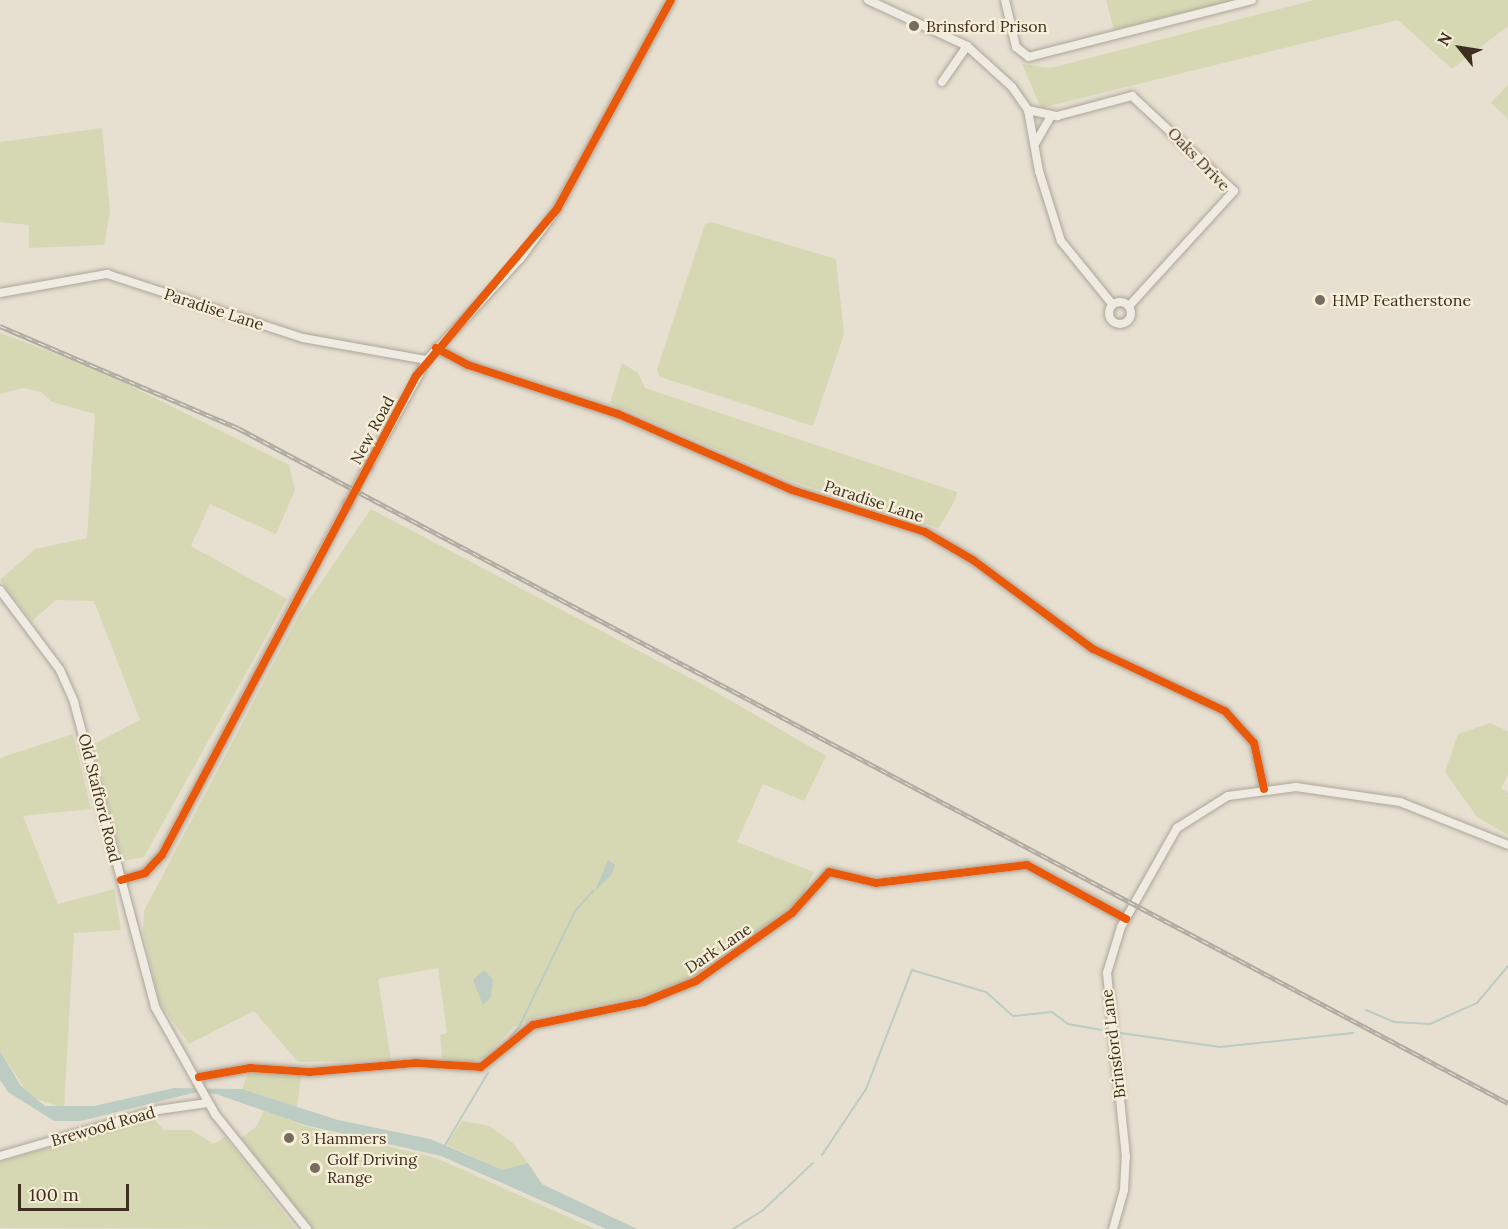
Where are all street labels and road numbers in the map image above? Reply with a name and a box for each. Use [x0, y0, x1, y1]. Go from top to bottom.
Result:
street label: Oaks Drive [1164, 123, 1234, 195]
street label: Paradise Lane [162, 284, 266, 334]
street label: New Road [346, 392, 398, 468]
street label: Paradise Lane [822, 476, 926, 526]
street label: Old Stafford Road [75, 732, 125, 864]
street label: Dark Lane [681, 919, 755, 977]
street label: Brinsford Lane [1097, 988, 1129, 1100]
street label: Brewood Road [49, 1102, 157, 1150]

